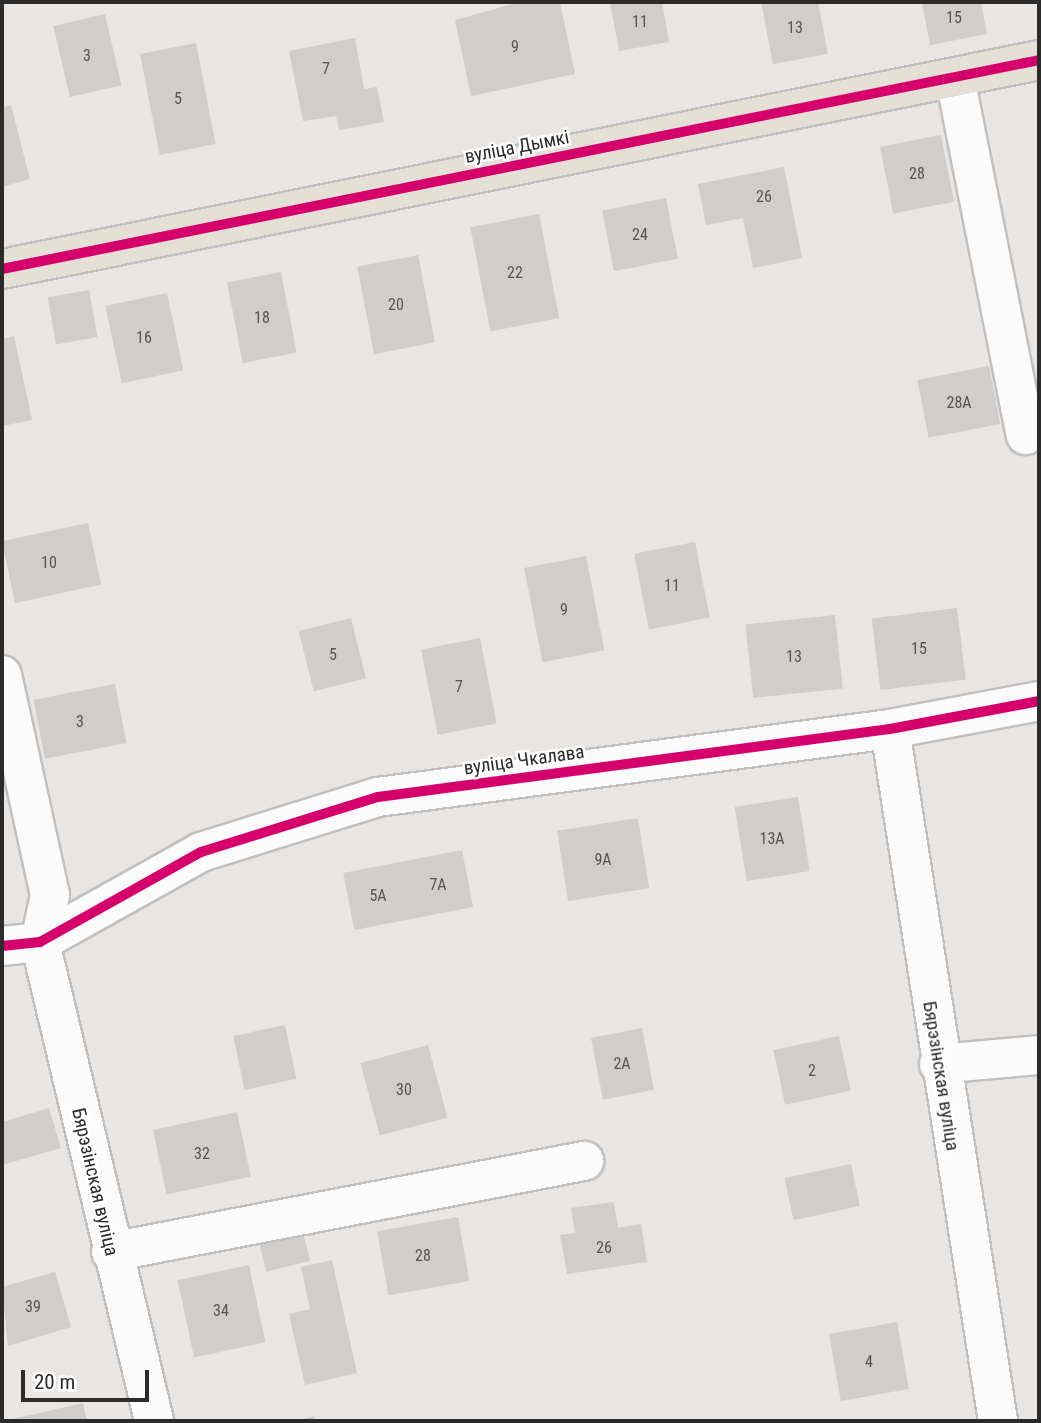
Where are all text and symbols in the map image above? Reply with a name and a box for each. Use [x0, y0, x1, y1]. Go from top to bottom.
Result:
house number: 15 [946, 8, 962, 28]
house number: 11 [632, 12, 648, 32]
house number: 13 [787, 18, 803, 38]
house number: 9 [511, 37, 519, 57]
house number: 3 [83, 46, 91, 66]
house number: 7 [322, 59, 330, 79]
house number: 5 [174, 89, 182, 109]
street label: вуліца Дымкі [463, 126, 571, 168]
house number: 28 [909, 164, 925, 184]
house number: 26 [756, 187, 772, 207]
house number: 24 [632, 225, 648, 245]
house number: 22 [507, 263, 523, 283]
house number: 20 [388, 295, 404, 315]
house number: 18 [254, 308, 270, 328]
house number: 16 [136, 328, 152, 348]
house number: 28А [946, 393, 972, 413]
house number: 10 [41, 553, 57, 573]
house number: 11 [664, 576, 680, 596]
house number: 9 [560, 600, 568, 620]
house number: 15 [911, 639, 927, 659]
house number: 5 [329, 645, 337, 665]
house number: 13 [786, 647, 802, 667]
house number: 7 [455, 677, 463, 697]
house number: 3 [76, 712, 84, 732]
street label: вуліца Чкалава [462, 740, 586, 780]
house number: 13А [759, 829, 785, 849]
house number: 9А [594, 850, 612, 870]
house number: 7А [429, 875, 447, 895]
house number: 5А [369, 886, 387, 906]
street label: Бярэзінская вуліца [918, 1000, 964, 1152]
house number: 2А [613, 1054, 631, 1074]
house number: 2 [808, 1061, 816, 1081]
house number: 30 [396, 1080, 412, 1100]
street label: Бярэзінская вуліца [67, 1106, 123, 1258]
house number: 32 [194, 1144, 210, 1164]
house number: 26 [596, 1238, 612, 1258]
house number: 28 [415, 1246, 431, 1266]
house number: 39 [25, 1297, 41, 1317]
house number: 34 [213, 1301, 229, 1321]
house number: 4 [865, 1352, 873, 1372]
scale bar [24, 1356, 152, 1400]
text: 20 m [34, 1370, 75, 1394]

